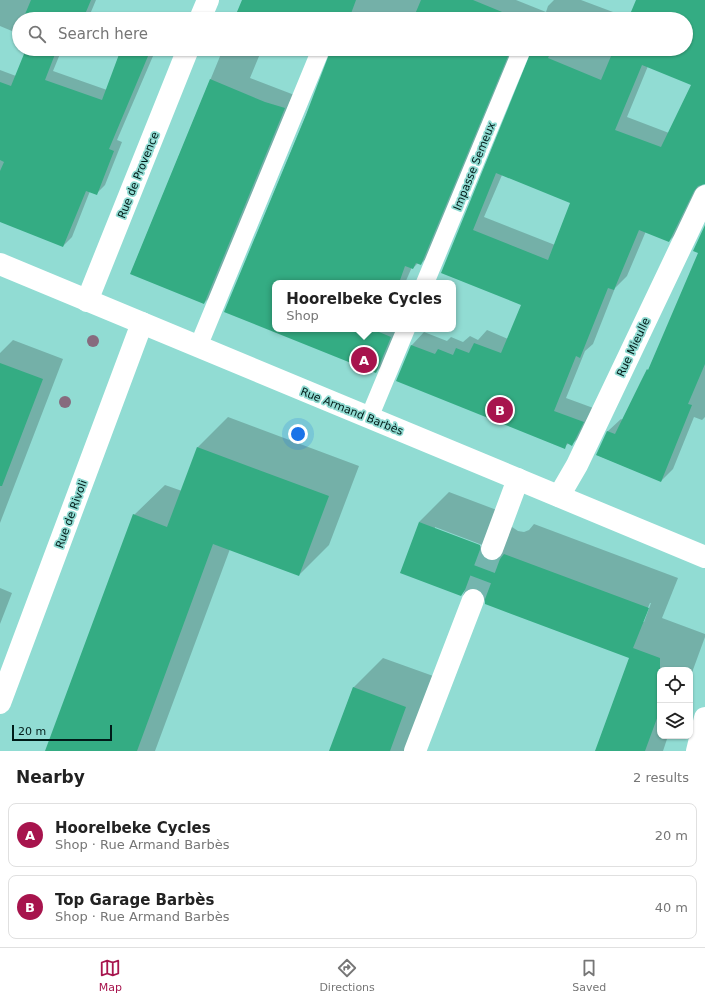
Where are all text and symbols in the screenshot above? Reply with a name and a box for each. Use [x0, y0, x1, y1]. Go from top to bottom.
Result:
search box [12, 12, 693, 56]
icon: search [26, 23, 48, 45]
text: Search here [58, 25, 148, 43]
street label: Impasse Semeux [451, 120, 498, 212]
street label: Rue de Provence [115, 130, 162, 220]
popup [272, 280, 456, 332]
text: Hoorelbeke Cycles [286, 290, 442, 308]
text: Shop [286, 308, 319, 323]
street label: Rue Mieulle [614, 315, 653, 379]
pin: A [351, 345, 377, 375]
street label: Rue Armand Barbès [299, 385, 405, 438]
pin: B [487, 395, 513, 425]
your location [288, 424, 308, 444]
street label: Rue de Rivoli [53, 478, 90, 550]
map controls [657, 667, 693, 739]
button: locate [657, 667, 693, 703]
button: layers [657, 703, 693, 739]
scale bar [12, 723, 112, 742]
text: 20 m [18, 725, 46, 738]
text: Nearby [16, 767, 85, 787]
text: 2 results [633, 770, 689, 785]
text: Hoorelbeke Cycles [55, 819, 211, 837]
text: A [25, 828, 35, 843]
text: 20 m [655, 828, 688, 843]
text: Shop · Rue Armand Barbès [55, 837, 229, 852]
text: Top Garage Barbès [55, 891, 214, 909]
text: B [25, 900, 35, 915]
text: 40 m [655, 900, 688, 915]
text: Shop · Rue Armand Barbès [55, 909, 229, 924]
tab: Map [99, 957, 122, 994]
tab: Directions [319, 957, 375, 994]
tab: Saved [572, 957, 606, 994]

